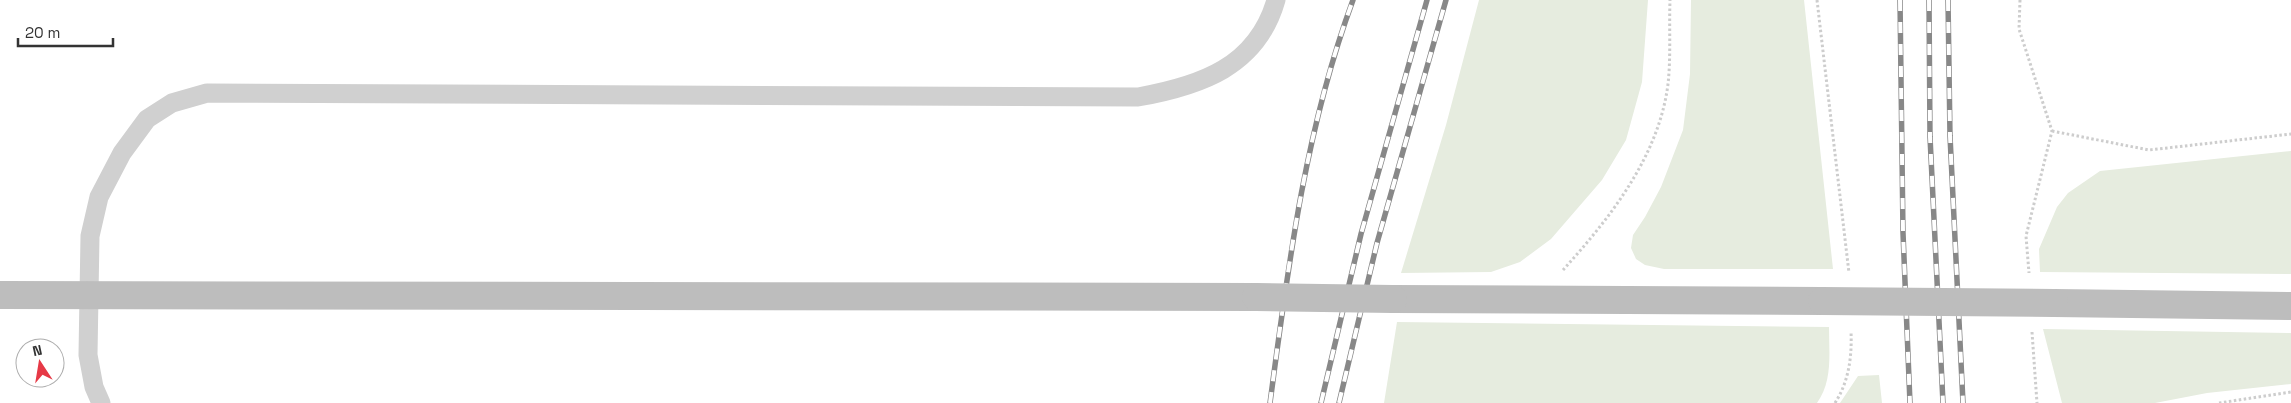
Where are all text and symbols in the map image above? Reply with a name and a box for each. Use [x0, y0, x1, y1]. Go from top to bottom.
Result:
scale bar [18, 15, 112, 47]
text: 20 m [25, 23, 60, 42]
north arrow [15, 338, 65, 388]
text: N [31, 341, 44, 360]

